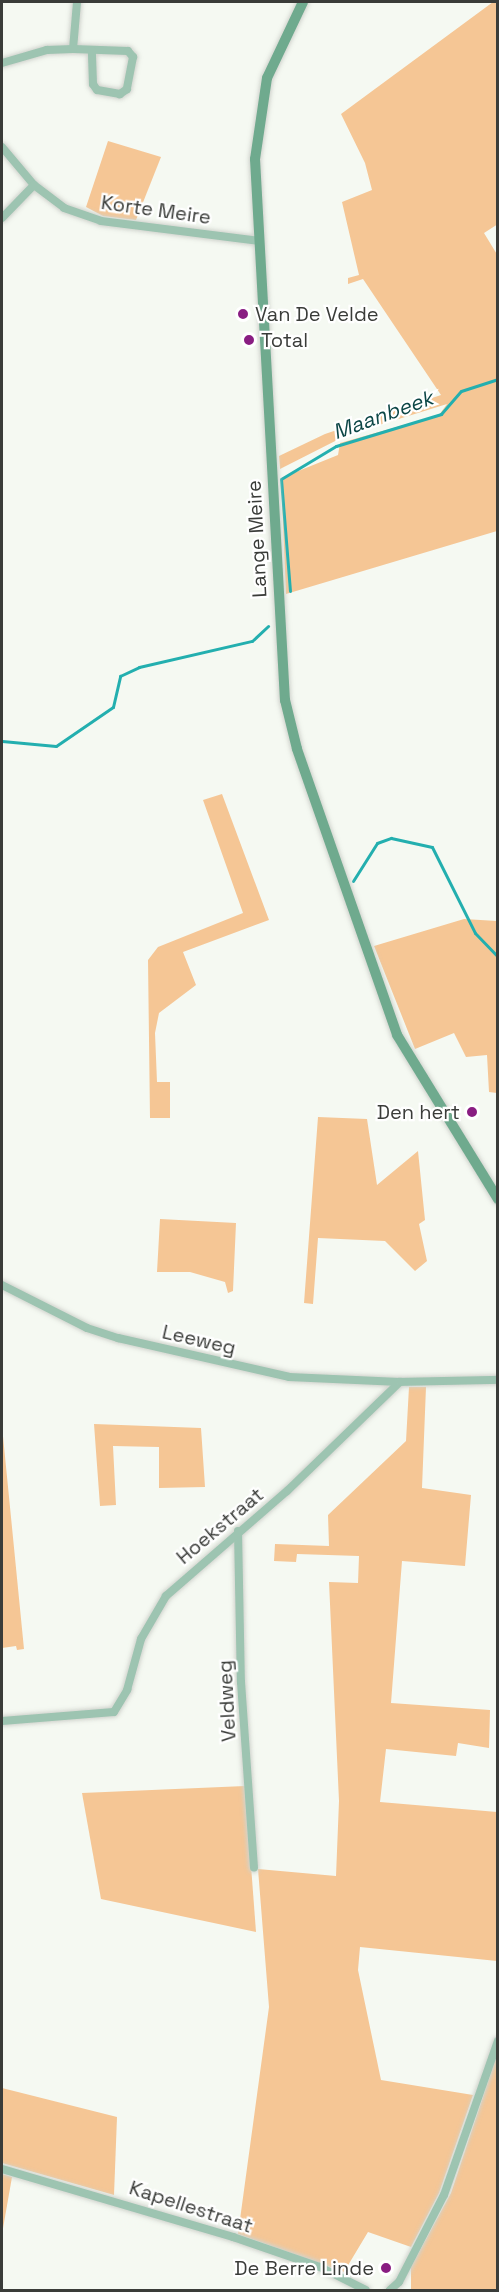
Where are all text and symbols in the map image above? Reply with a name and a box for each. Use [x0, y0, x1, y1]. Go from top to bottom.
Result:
street label: Korte Meire [100, 190, 212, 230]
place label: Van De Velde [255, 302, 379, 326]
marker: Van De Velde [236, 307, 250, 321]
place label: Total [261, 328, 308, 352]
marker: Total [242, 333, 256, 347]
water label: Maanbeek [329, 385, 437, 445]
street label: Lange Meire [242, 480, 272, 598]
place label: Den hert [377, 1100, 460, 1124]
marker: Den hert [465, 1105, 479, 1119]
street label: Leeweg [160, 1320, 238, 1360]
street label: Hoekstraat [172, 1483, 268, 1569]
street label: Veldweg [213, 1660, 241, 1742]
street label: Kapellestraat [126, 2176, 256, 2238]
place label: De Berre Linde [234, 2256, 374, 2280]
marker: De Berre Linde [379, 2261, 393, 2275]

